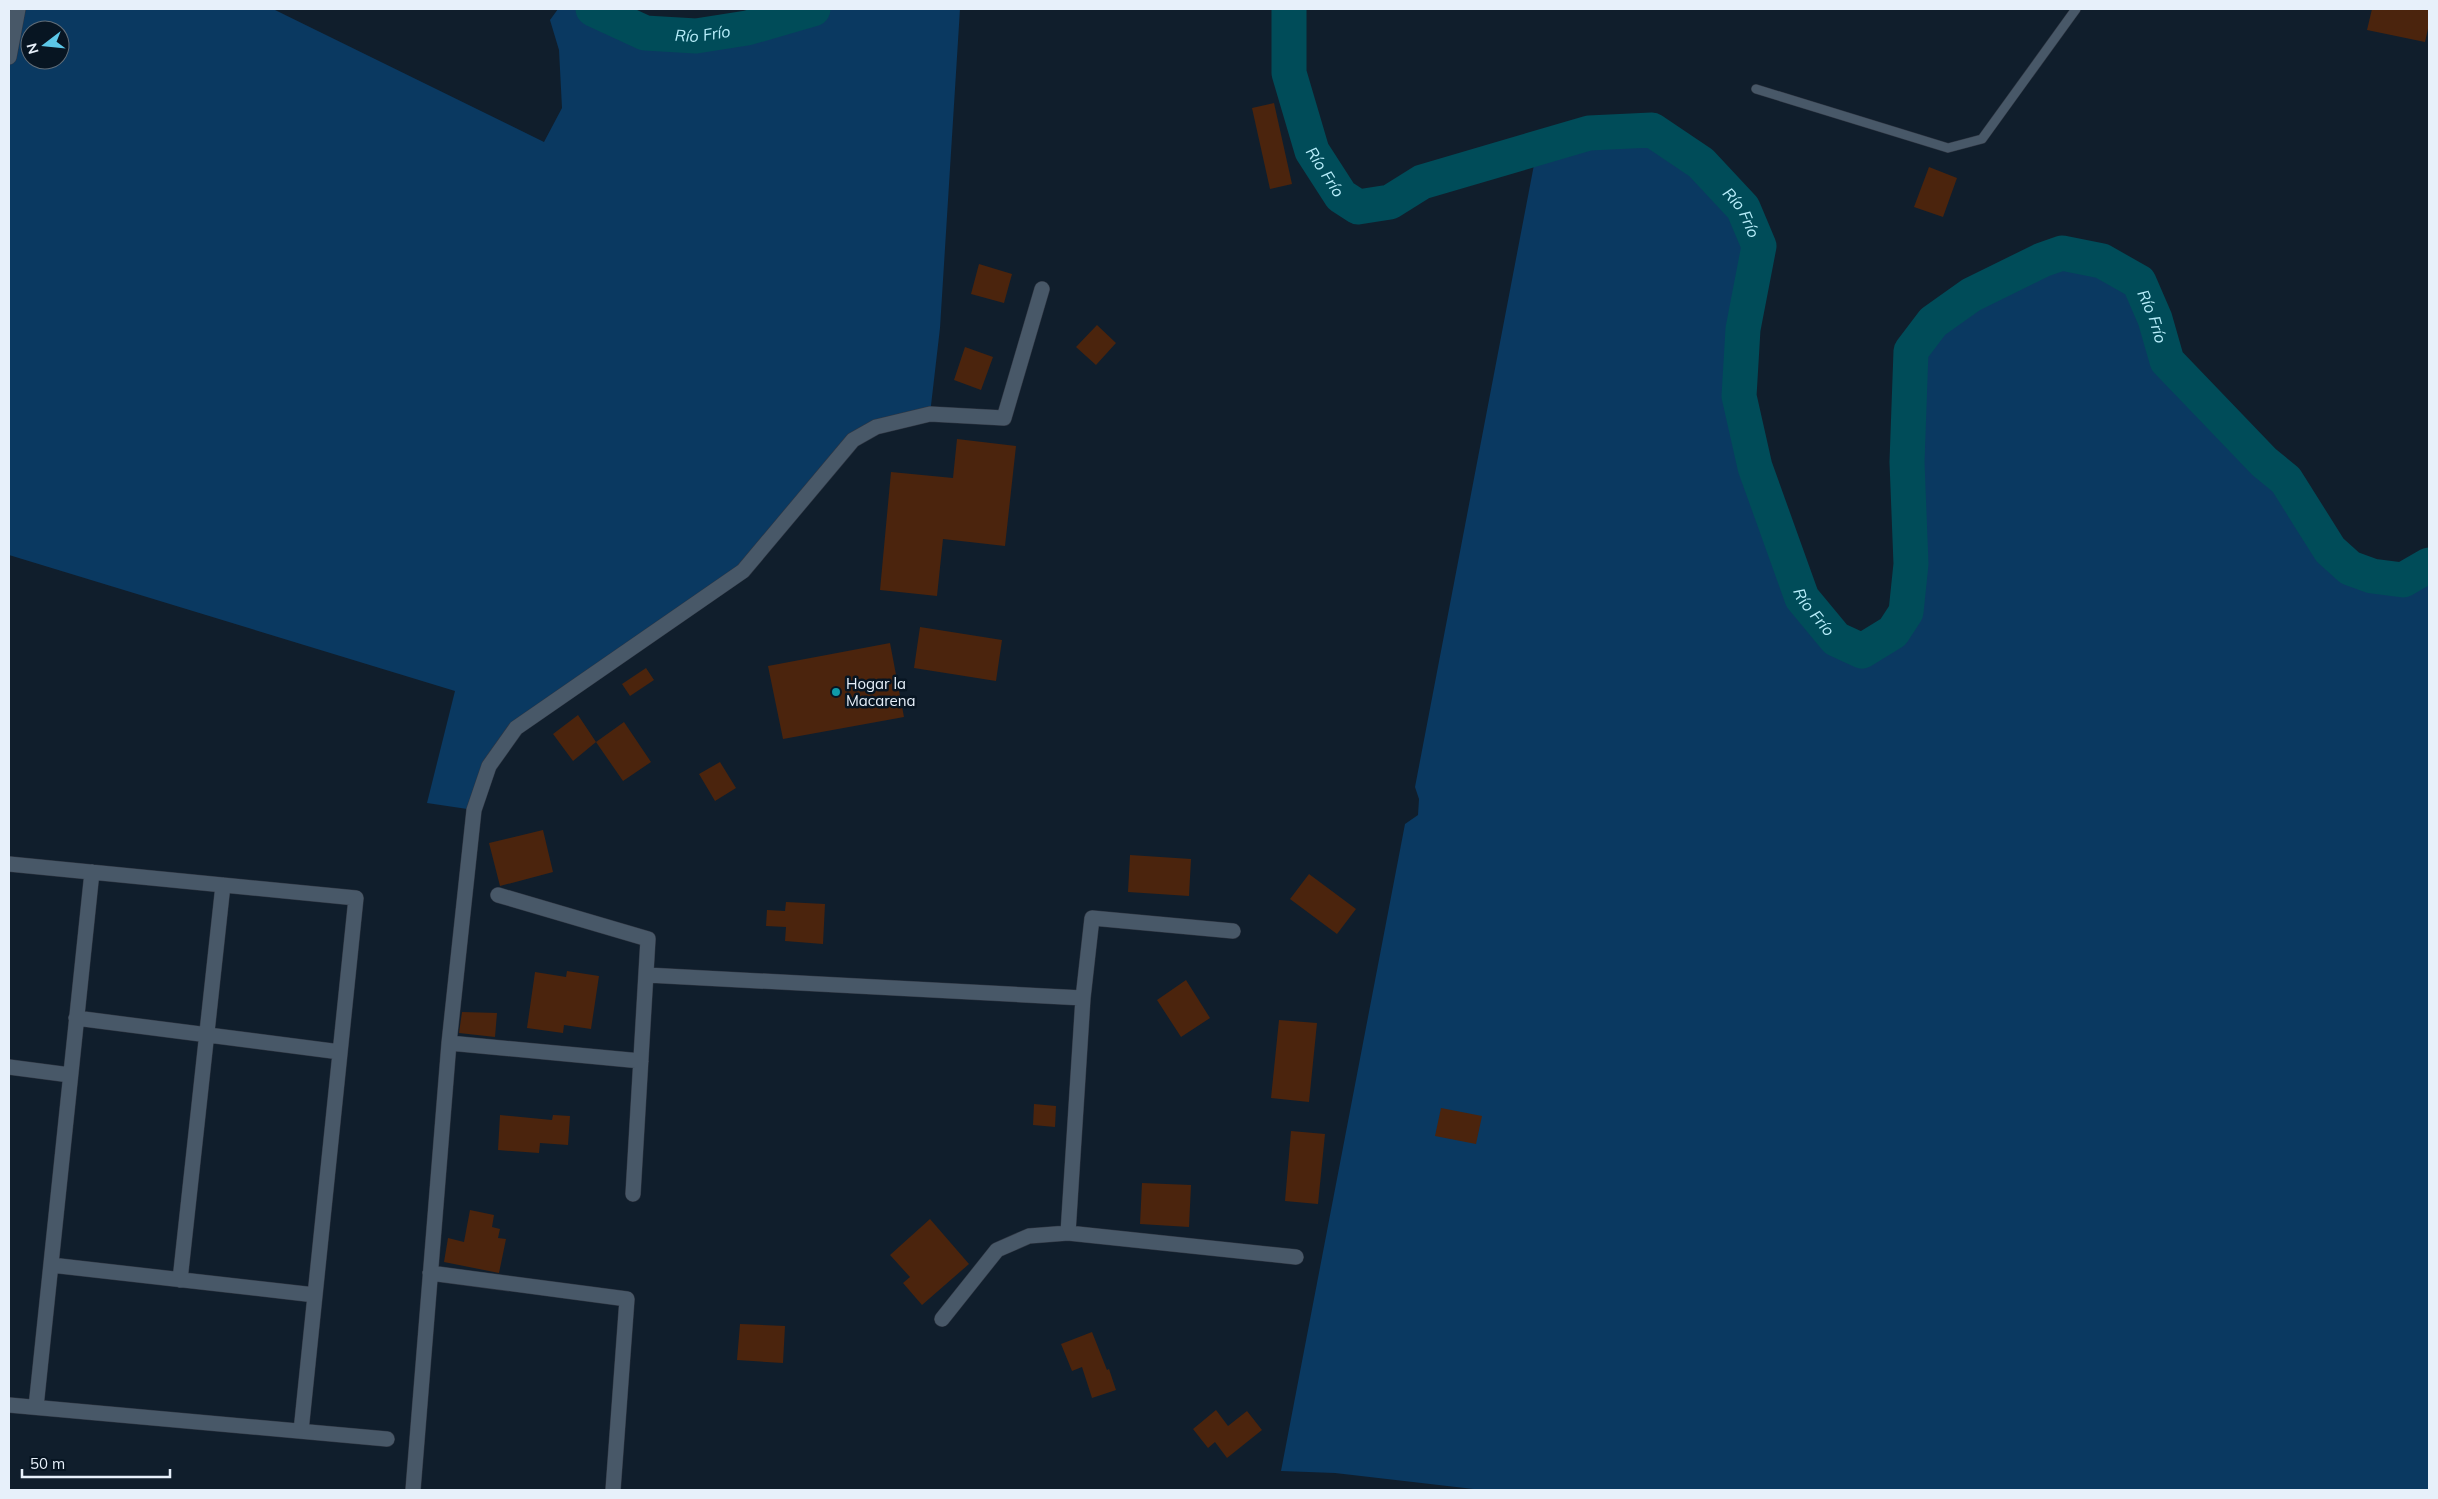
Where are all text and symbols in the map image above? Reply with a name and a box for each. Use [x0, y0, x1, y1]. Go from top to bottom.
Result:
north arrow [20, 20, 70, 70]
water label: Río Frío [674, 21, 732, 46]
text: N [22, 41, 43, 56]
water label: Río Frío [1302, 143, 1349, 201]
water label: Río Frío [1719, 183, 1764, 240]
water label: Río Frío [2133, 286, 2171, 345]
water label: Río Frío [1789, 585, 1839, 640]
place label: Hogar la Macarena [846, 674, 916, 710]
marker: Hogar la Macarena [830, 686, 842, 698]
scale bar [22, 1446, 170, 1478]
text: 50 m [30, 1454, 65, 1473]

